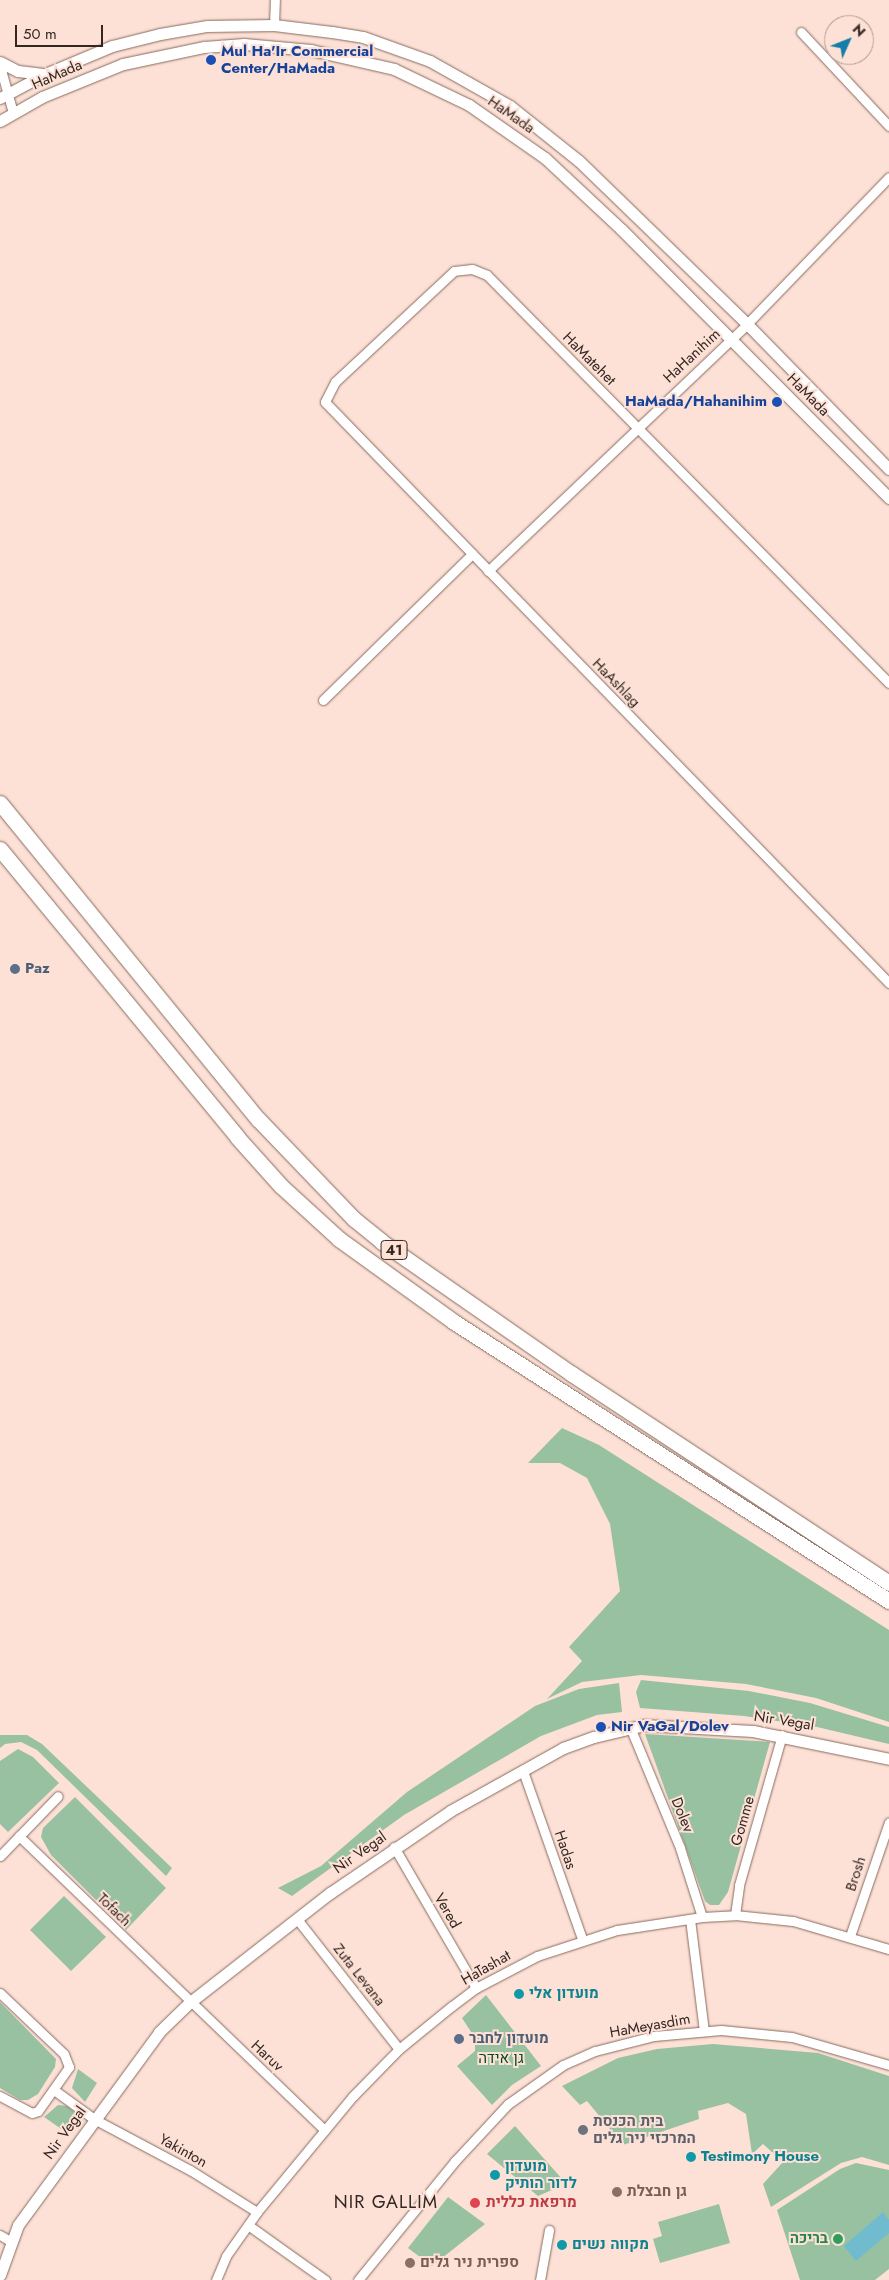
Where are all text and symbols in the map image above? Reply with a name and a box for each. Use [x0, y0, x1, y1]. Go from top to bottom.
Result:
scale bar [18, 15, 105, 47]
north arrow [824, 15, 874, 65]
text: N [848, 19, 870, 41]
text: 50 m [23, 23, 57, 45]
place label: Mul Ha'Ir Commercial Center/HaMada [221, 42, 373, 77]
marker: Mul Ha'Ir Commercial Center/HaMada [205, 54, 217, 66]
street label: HaMada [29, 56, 85, 94]
street label: HaMada [484, 92, 538, 138]
street label: HaHanihim [660, 325, 724, 387]
street label: HaMatehet [559, 329, 619, 389]
street label: HaMada [783, 370, 833, 420]
place label: HaMada/Hahanihim [625, 393, 767, 411]
marker: HaMada/Hahanihim [771, 396, 783, 408]
street label: HaAshlag [588, 655, 644, 711]
place label: Paz [25, 960, 50, 978]
marker: Paz [9, 963, 21, 975]
road number: 41 [380, 1238, 408, 1262]
street label: Nir Vegal [753, 1707, 815, 1735]
place label: Nir VaGal/Dolev [611, 1718, 729, 1736]
marker: Nir VaGal/Dolev [595, 1721, 607, 1733]
street label: Gomme [727, 1794, 759, 1848]
street label: Dolev [667, 1795, 697, 1835]
street label: Nir Vegal [330, 1828, 390, 1878]
street label: Hadas [550, 1828, 580, 1872]
street label: Brosh [842, 1854, 870, 1894]
street label: Tofach [93, 1890, 135, 1930]
street label: Vered [430, 1890, 464, 1932]
street label: Zuta Levana [329, 1940, 389, 2010]
street label: HaTashat [458, 1947, 514, 1989]
place label: מועדון אלי [529, 1985, 599, 2003]
marker: מועדון אלי [513, 1988, 525, 2000]
street label: HaMeyasdim [608, 2010, 692, 2042]
place label: מועדון לחבר [469, 2030, 549, 2048]
marker: מועדון לחבר [453, 2033, 465, 2045]
street label: Haruv [247, 2037, 287, 2075]
park label: גן אידה [478, 2050, 524, 2068]
street label: Nir Vegal [40, 2103, 90, 2163]
place label: בית הכנסת המרכזי ניר גלים [593, 2112, 696, 2147]
marker: בית הכנסת המרכזי ניר גלים [577, 2124, 589, 2136]
street label: Yakinton [156, 2130, 210, 2172]
place label: Testimony House [701, 2148, 819, 2166]
marker: Testimony House [685, 2151, 697, 2163]
place label: מועדון לדור הותיק [505, 2157, 577, 2192]
marker: מועדון לדור הותיק [489, 2169, 501, 2181]
place label: גן חבצלת [627, 2183, 687, 2201]
marker: גן חבצלת [611, 2186, 623, 2198]
district label: NIR GALLIM [333, 2191, 439, 2213]
place label: מרפאת כללית [486, 2194, 577, 2212]
marker: מרפאת כללית [468, 2196, 482, 2210]
place label: בריכה [790, 2230, 828, 2248]
marker: בריכה [832, 2233, 844, 2245]
place label: מקווה נשים [572, 2236, 649, 2254]
marker: מקווה נשים [556, 2239, 568, 2251]
place label: ספרית ניר גלים [420, 2254, 519, 2272]
marker: ספרית ניר גלים [404, 2257, 416, 2269]

